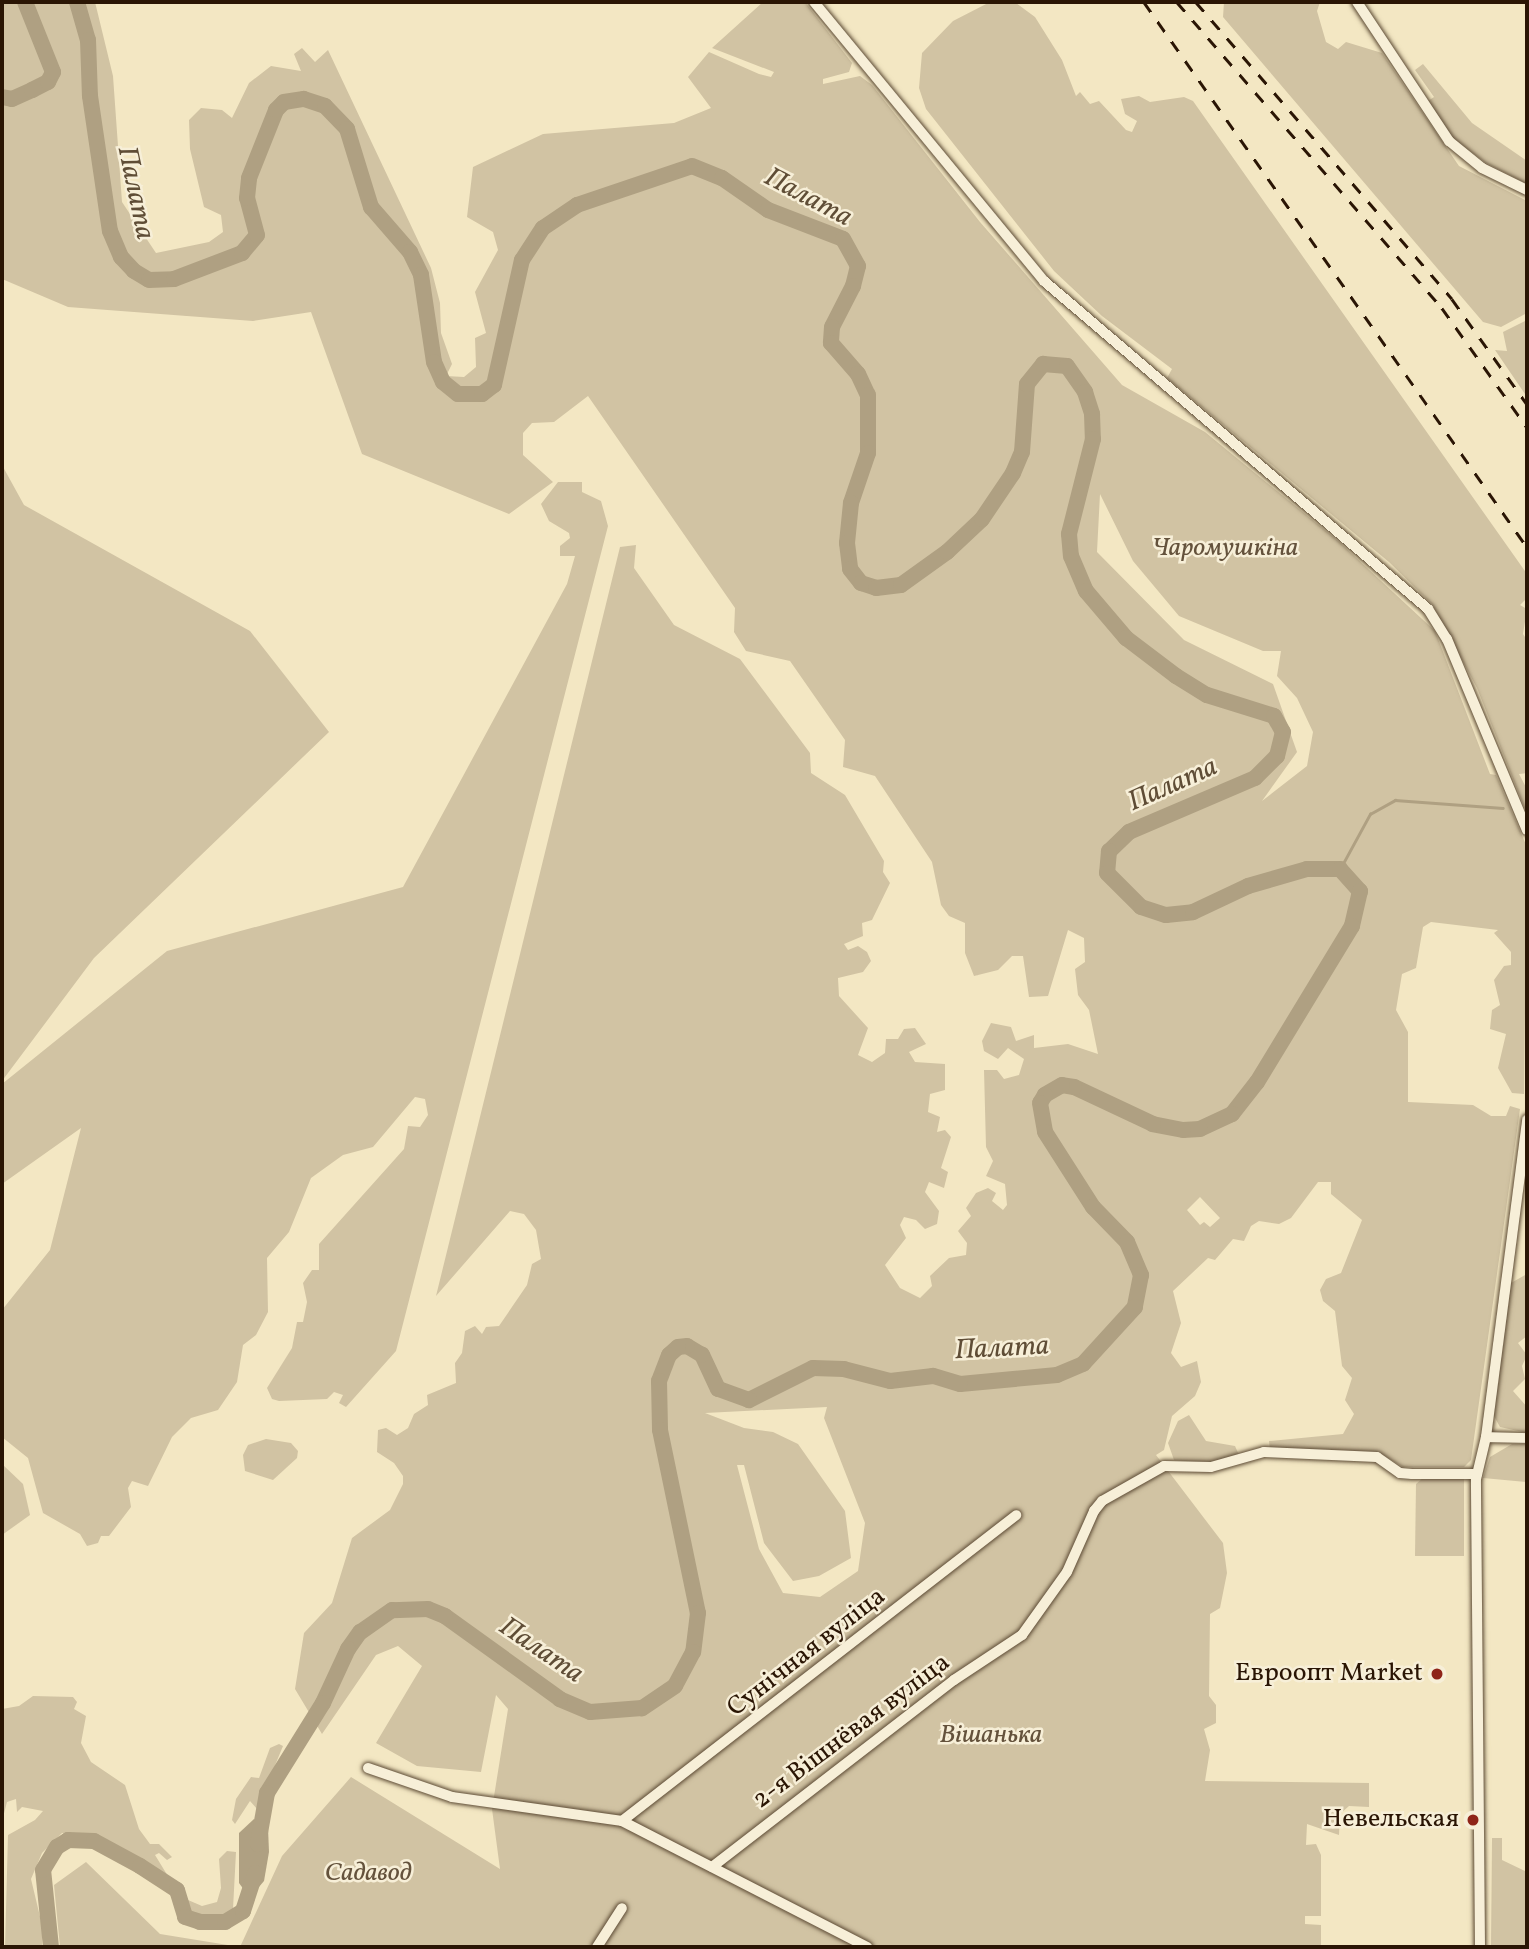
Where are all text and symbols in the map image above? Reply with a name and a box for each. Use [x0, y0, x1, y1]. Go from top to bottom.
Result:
water label: Палата [109, 143, 161, 243]
water label: Палата [758, 161, 858, 235]
park label: Чаромушкіна [1152, 533, 1298, 565]
water label: Палата [1123, 750, 1223, 820]
water label: Палата [954, 1330, 1050, 1368]
street label: Сунічная вуліца [722, 1582, 892, 1724]
water label: Палата [492, 1611, 590, 1691]
street label: 2-я Вішнёвая вуліца [747, 1648, 957, 1816]
place label: Евроопт Market [1235, 1658, 1423, 1690]
marker: Евроопт Market [1429, 1666, 1445, 1682]
park label: Вішанька [940, 1720, 1042, 1752]
place label: Невельская [1323, 1804, 1459, 1836]
marker: Невельская [1465, 1812, 1481, 1828]
park label: Садавод [325, 1858, 411, 1890]

